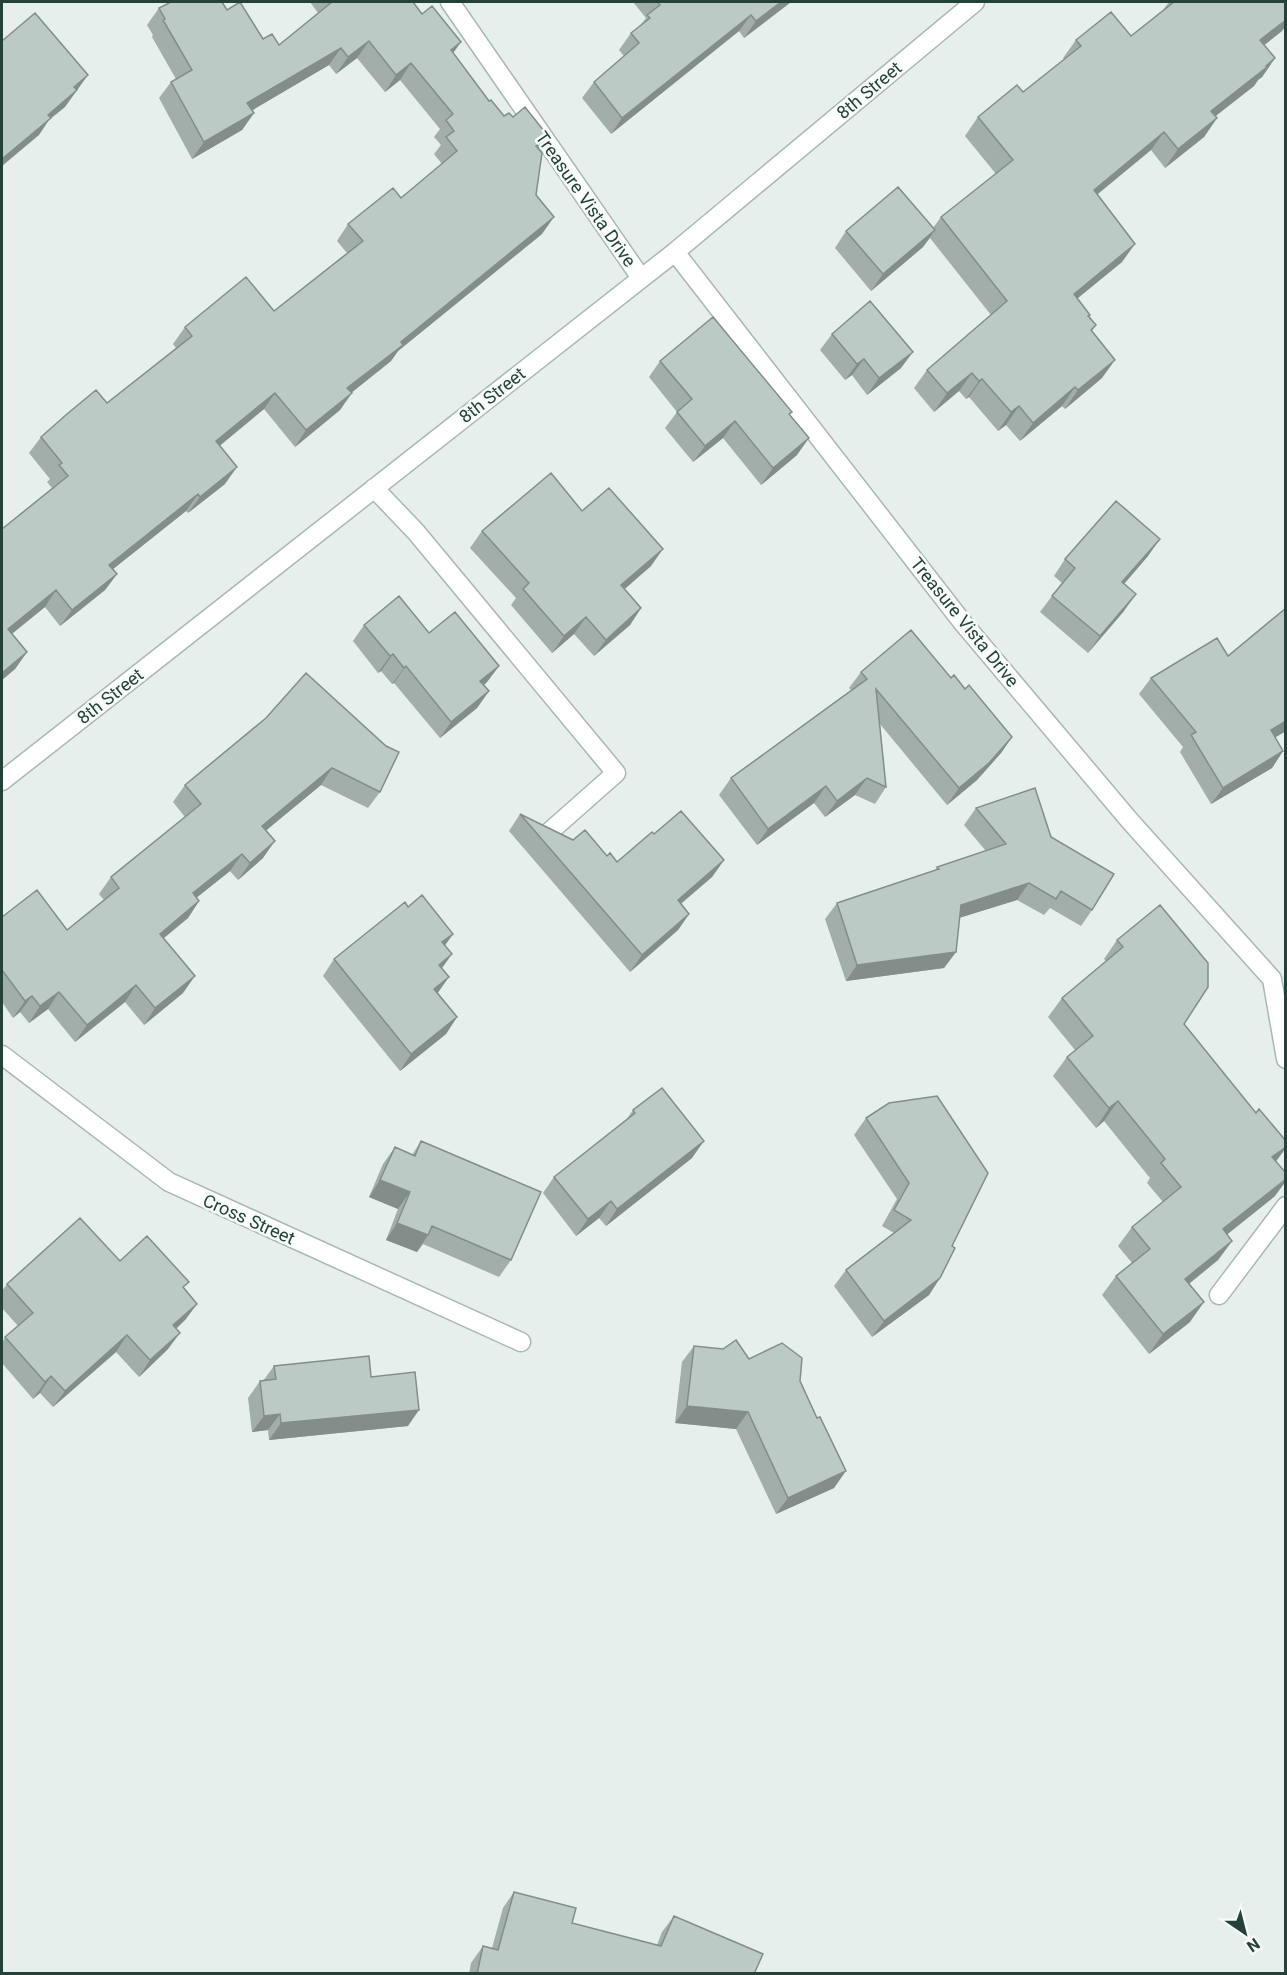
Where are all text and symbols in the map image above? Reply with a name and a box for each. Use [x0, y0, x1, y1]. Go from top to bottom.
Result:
street label: 8th Street [832, 57, 906, 123]
street label: Treasure Vista Drive [531, 127, 641, 271]
street label: 8th Street [455, 363, 529, 427]
street label: Treasure Vista Drive [906, 553, 1024, 691]
street label: 8th Street [73, 664, 147, 728]
street label: Cross Street [200, 1189, 298, 1249]
north arrow [1215, 1903, 1275, 1963]
text: N [1243, 1934, 1263, 1956]

